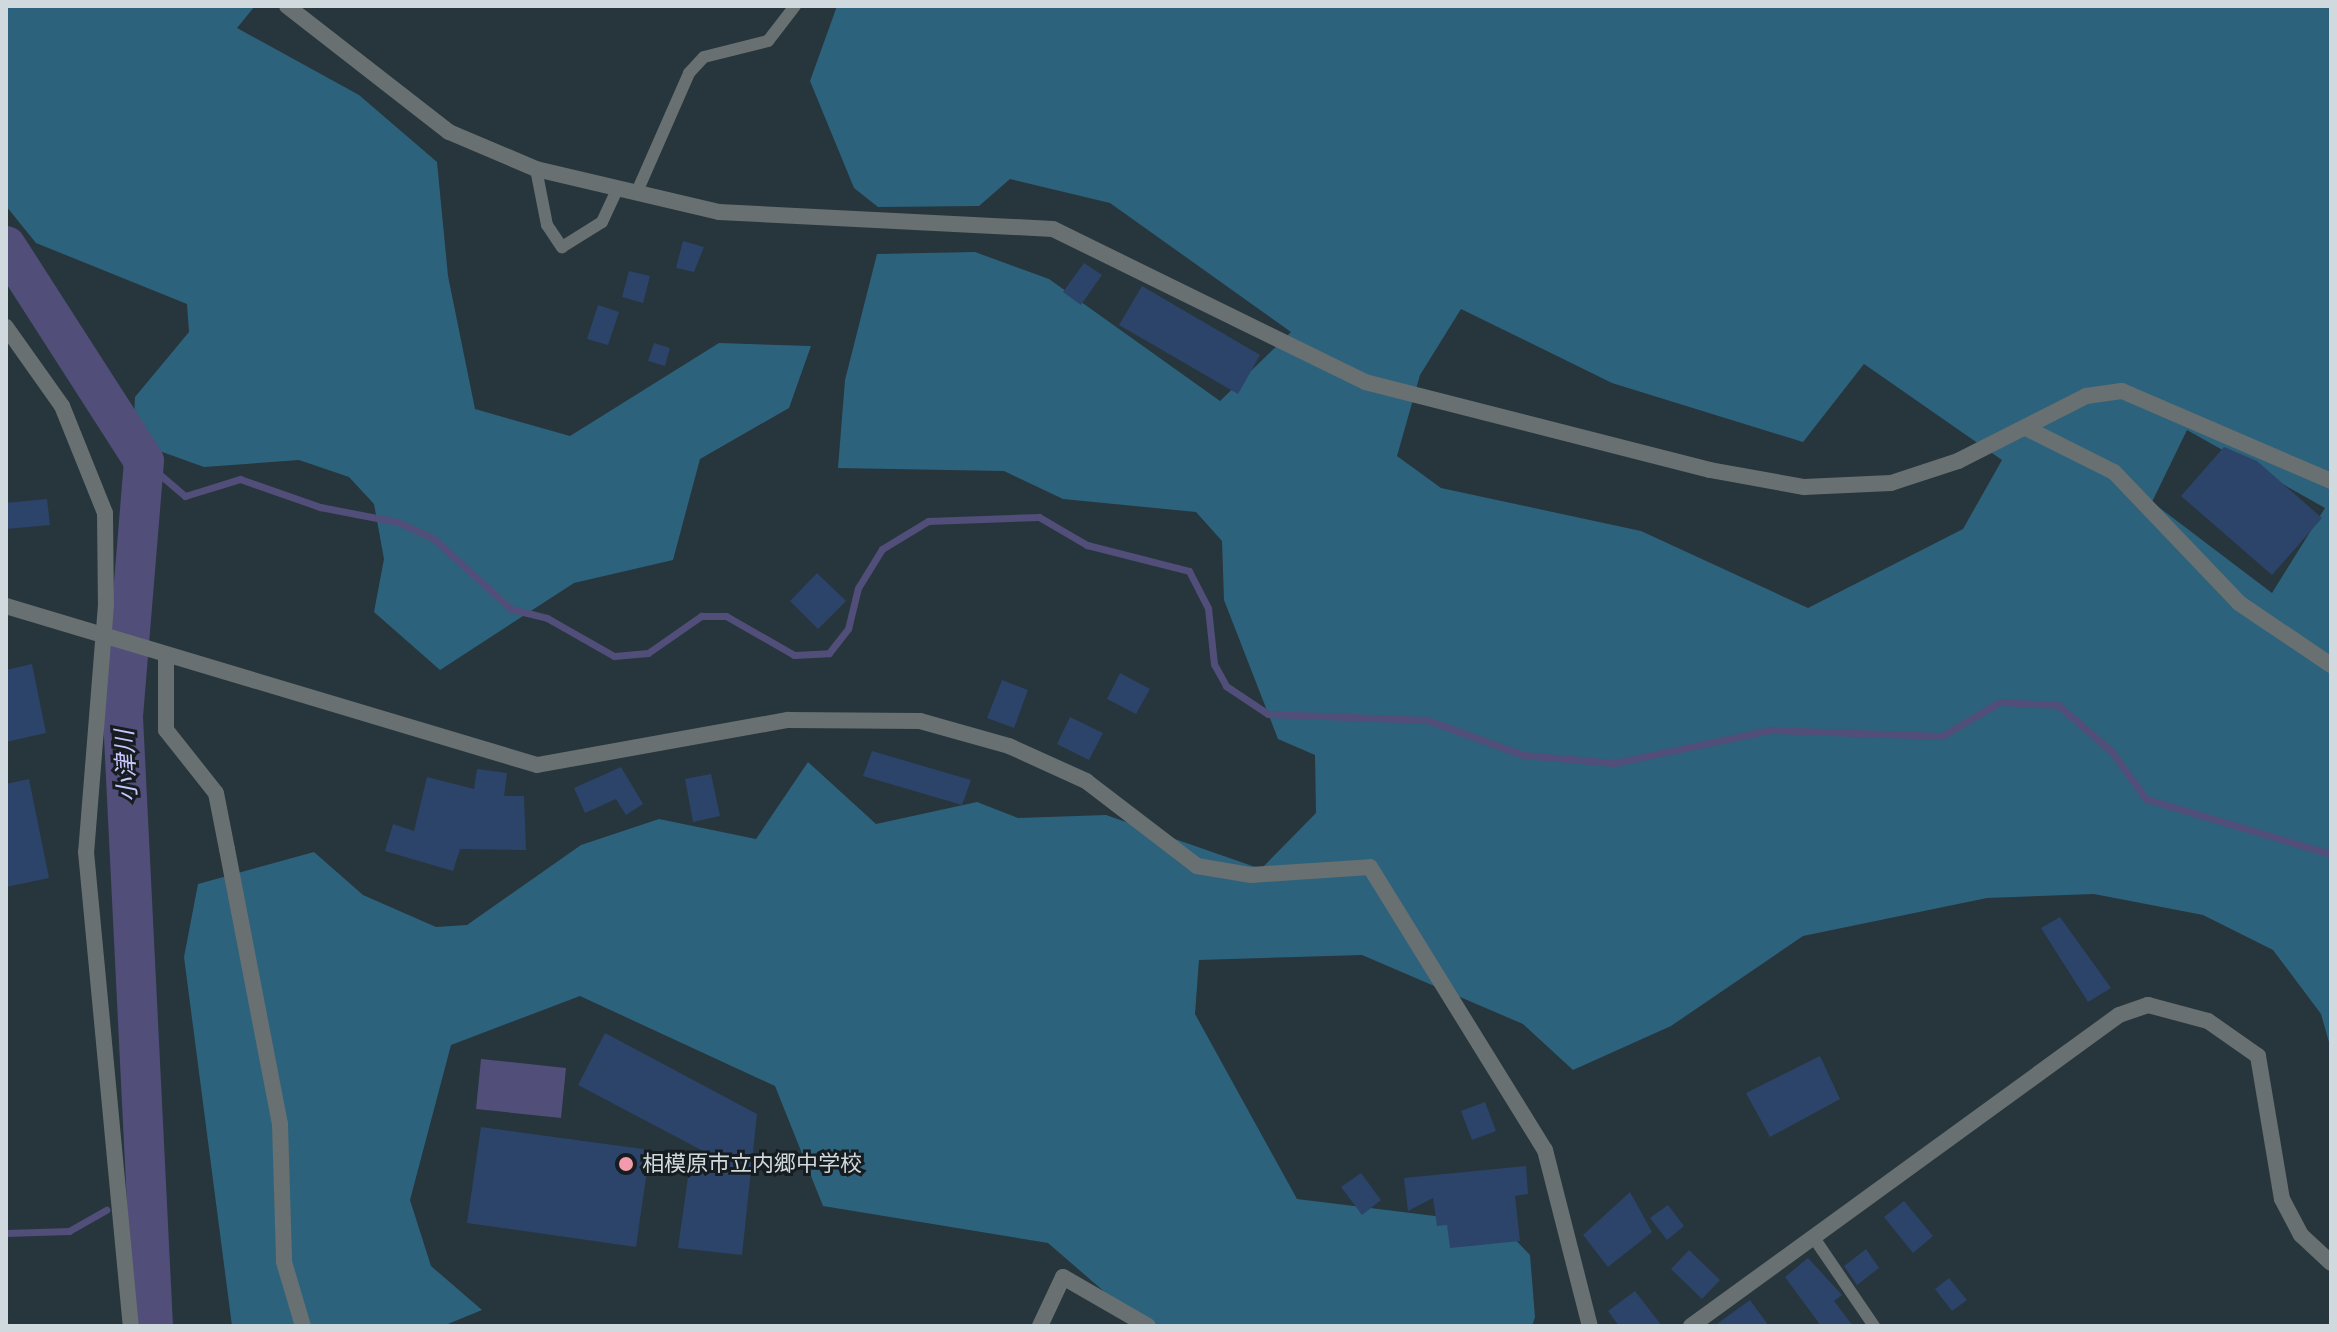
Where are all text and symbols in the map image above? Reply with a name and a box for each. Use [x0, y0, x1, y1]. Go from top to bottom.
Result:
water label: 小津川 [110, 729, 142, 803]
place label: 相模原市立内郷中学校 [642, 1151, 862, 1177]
marker: 相模原市立内郷中学校 [617, 1155, 635, 1173]

